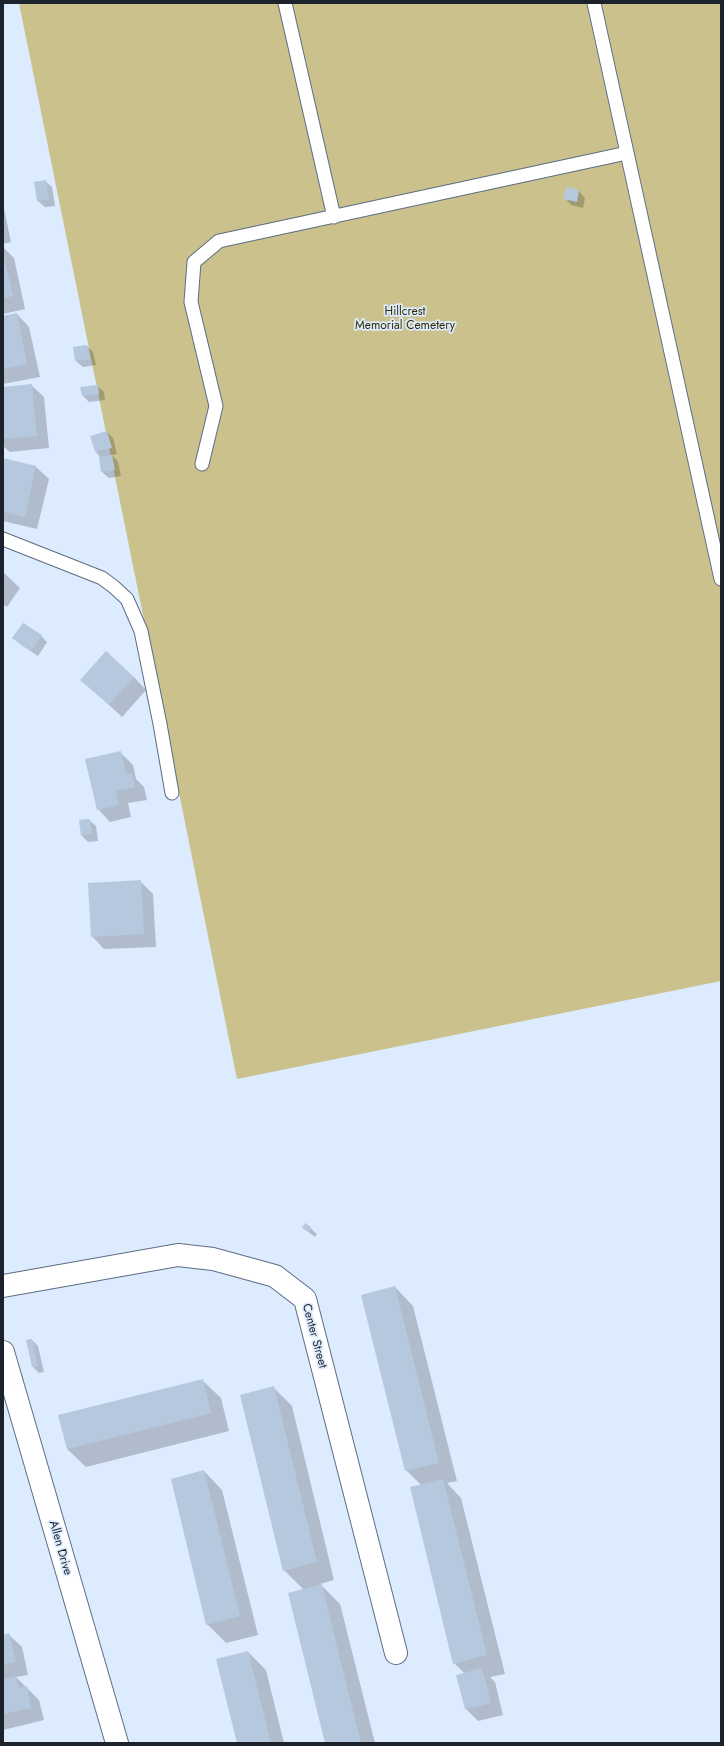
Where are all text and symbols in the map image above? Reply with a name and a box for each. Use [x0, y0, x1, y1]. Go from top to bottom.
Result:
park label: Hillcrest Memorial Cemetery [355, 305, 455, 333]
street label: Center Street [298, 1302, 330, 1370]
street label: Allen Drive [45, 1519, 75, 1577]

